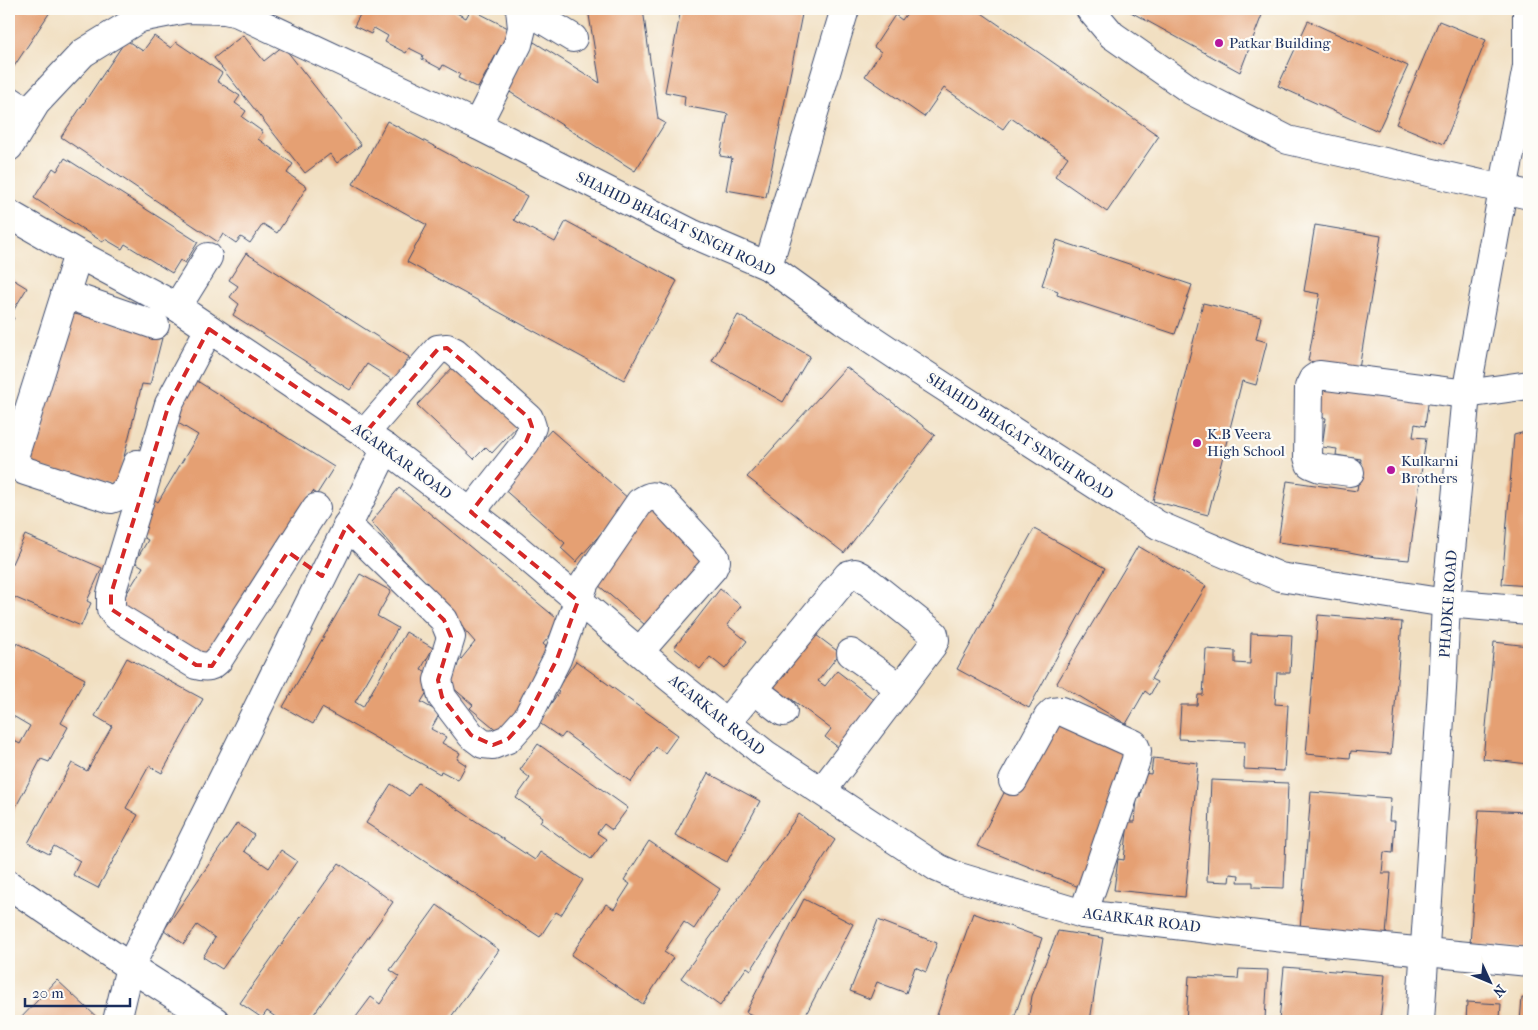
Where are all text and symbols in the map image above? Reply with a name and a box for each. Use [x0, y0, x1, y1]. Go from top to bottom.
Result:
place label: Patkar Building [1229, 34, 1331, 52]
marker: Patkar Building [1213, 37, 1225, 49]
street label: SHAHID BHAGAT SINGH ROAD [573, 168, 779, 280]
street label: SHAHID BHAGAT SINGH ROAD [923, 369, 1117, 503]
street label: AGARKAR ROAD [348, 418, 455, 503]
place label: K.B Veera High School [1207, 425, 1285, 460]
marker: K.B Veera High School [1191, 437, 1203, 449]
place label: Kulkarni Brothers [1401, 452, 1459, 487]
marker: Kulkarni Brothers [1385, 464, 1397, 476]
street label: PHADKE ROAD [1435, 549, 1461, 659]
street label: AGARKAR ROAD [664, 670, 769, 759]
street label: AGARKAR ROAD [1081, 904, 1202, 936]
north arrow [1466, 958, 1516, 1008]
scale bar [25, 975, 130, 1007]
text: N [1489, 981, 1509, 1001]
text: 20 m [32, 984, 64, 1002]

